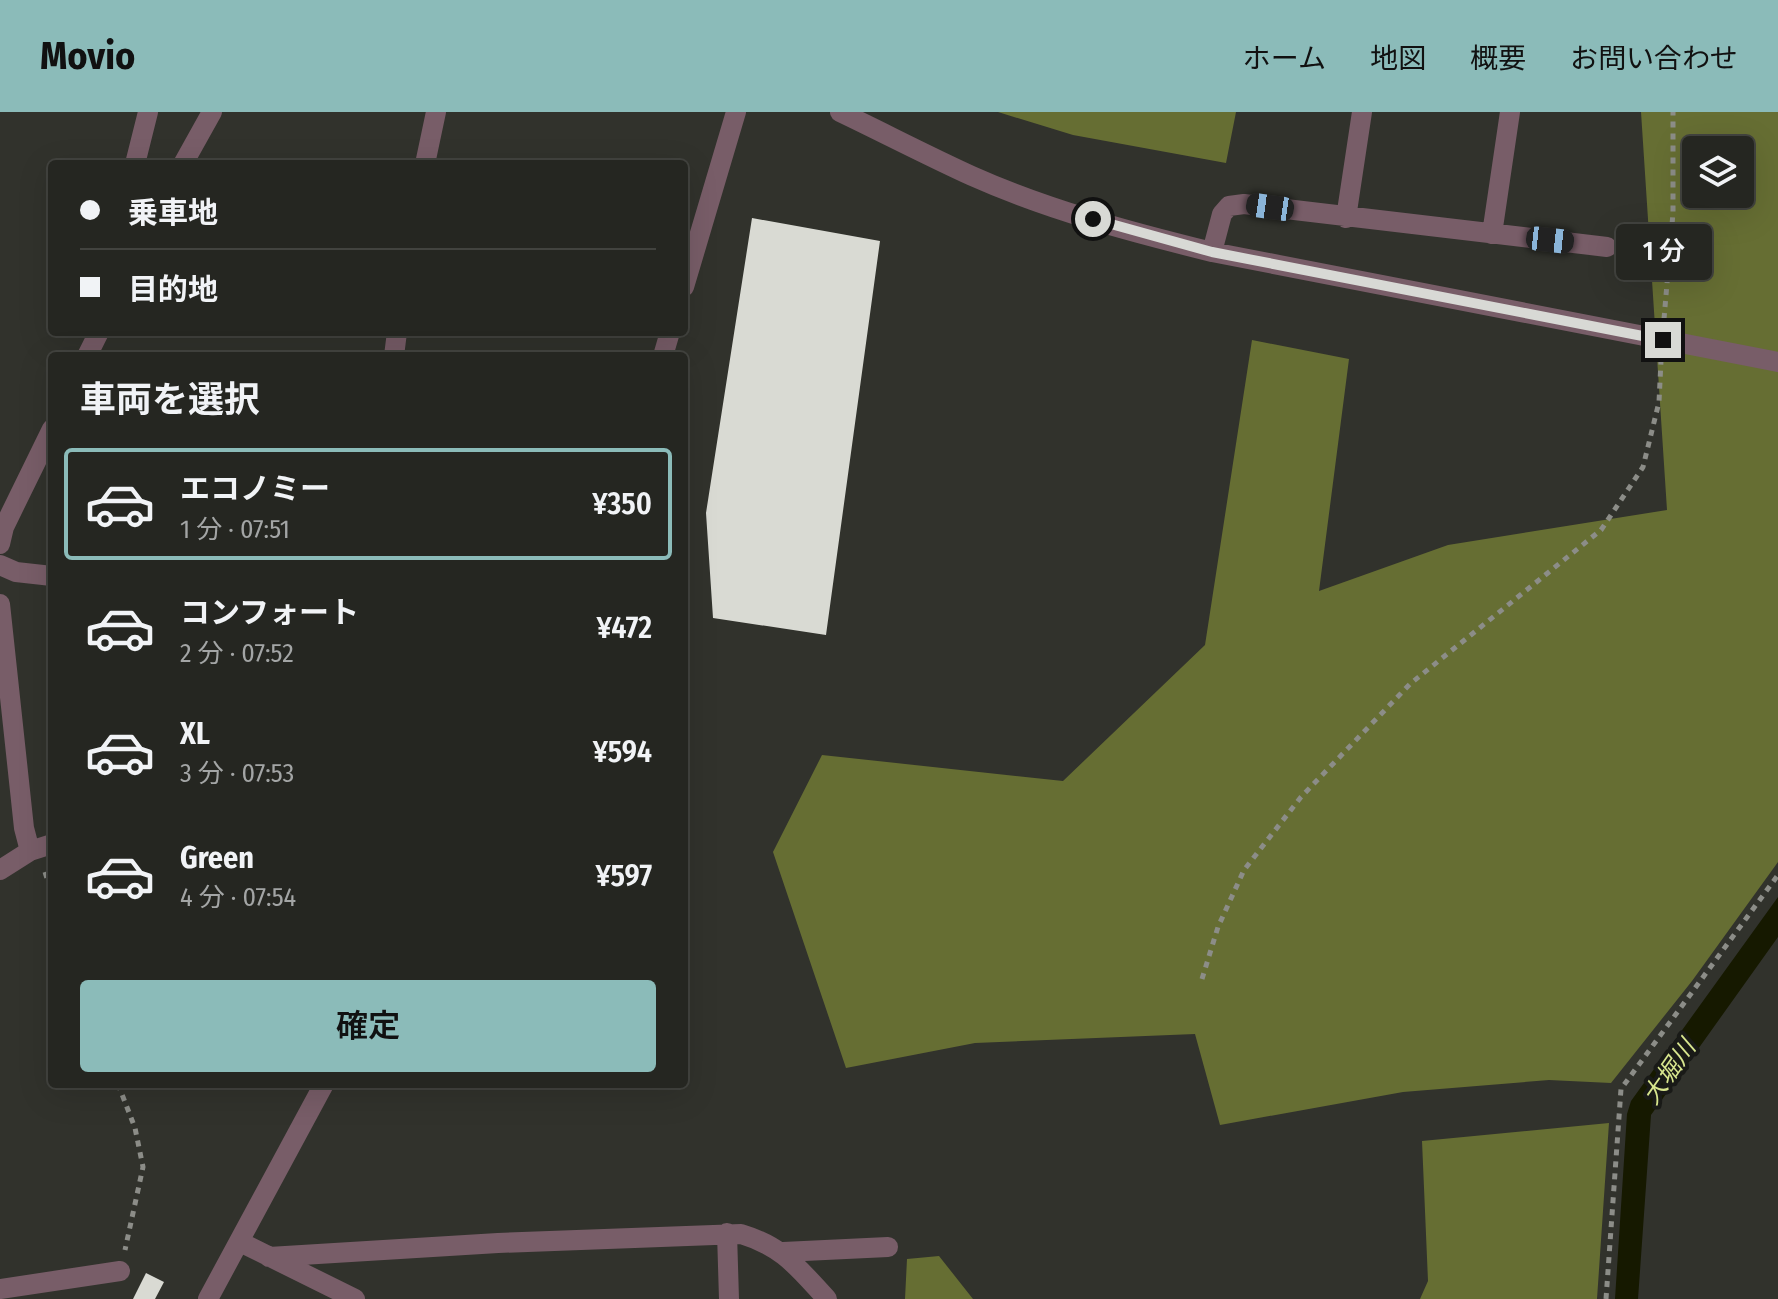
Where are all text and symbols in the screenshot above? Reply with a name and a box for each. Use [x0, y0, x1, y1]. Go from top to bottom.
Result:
text: Movio [40, 33, 135, 79]
text: ホーム [1243, 42, 1326, 75]
text: 地図 [1370, 42, 1426, 75]
text: 概要 [1470, 42, 1526, 75]
text: お問い合わせ [1570, 42, 1738, 75]
map controls [1682, 136, 1754, 208]
button: layers [1682, 136, 1754, 208]
car [1245, 192, 1295, 222]
text: 乗車地 [128, 195, 218, 231]
route start [1075, 201, 1111, 237]
callout: 1 分 [1615, 224, 1711, 280]
car [1525, 226, 1575, 254]
text: 1 分 [1643, 236, 1685, 267]
text: 目的地 [128, 272, 218, 308]
route end [1645, 322, 1681, 358]
text: 車両を選択 [80, 378, 260, 422]
icon: car [84, 468, 156, 540]
text: エコノミー [180, 471, 330, 507]
text: ¥350 [592, 486, 652, 522]
text: 1 分 · 07:51 [180, 514, 290, 545]
icon: car [84, 592, 156, 664]
text: コンフォート [180, 595, 359, 631]
text: ¥472 [596, 610, 652, 646]
text: 2 分 · 07:52 [180, 638, 294, 669]
icon: car [84, 716, 156, 788]
text: XL [180, 716, 210, 752]
text: ¥594 [593, 734, 652, 770]
text: 3 分 · 07:53 [180, 758, 294, 789]
icon: car [84, 840, 156, 912]
text: Green [180, 840, 254, 876]
text: ¥597 [595, 858, 652, 894]
text: 4 分 · 07:54 [180, 882, 296, 913]
button: 確定 [80, 980, 656, 1072]
water label: 大堀川 [1637, 1032, 1703, 1110]

